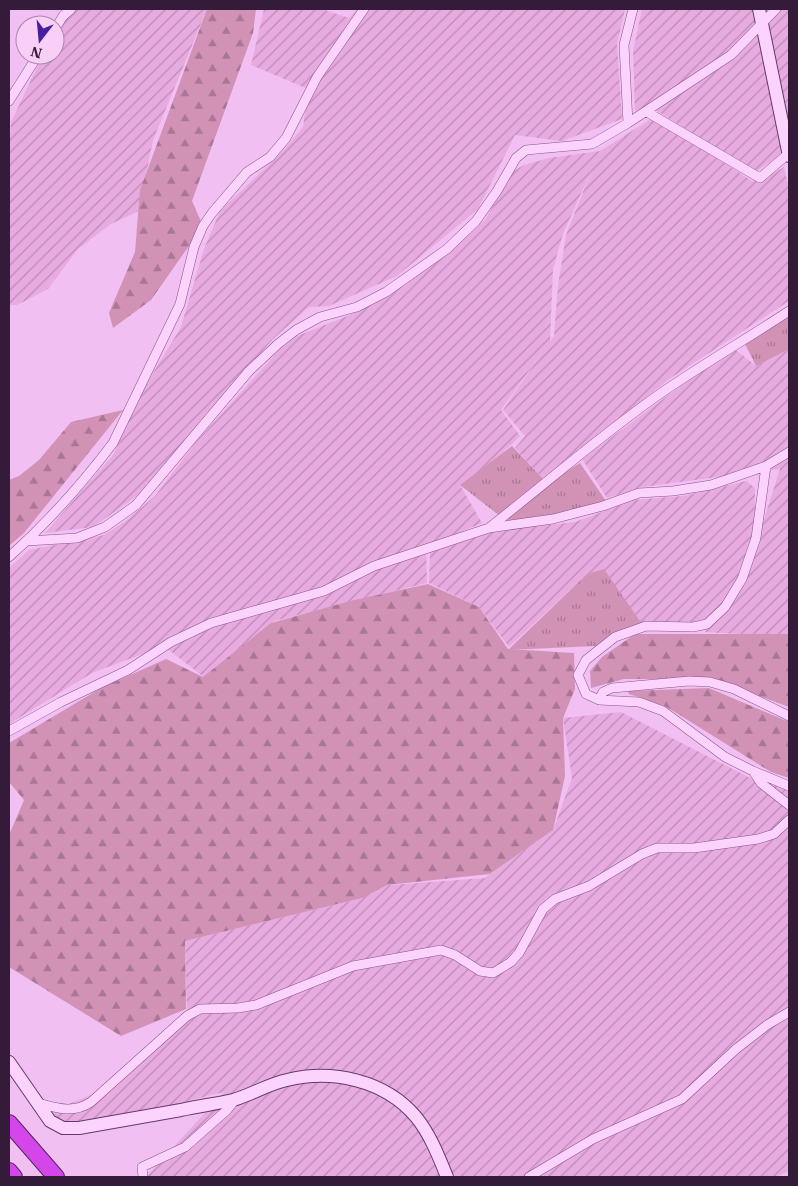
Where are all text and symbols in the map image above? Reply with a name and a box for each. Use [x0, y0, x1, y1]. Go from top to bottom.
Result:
north arrow [15, 15, 65, 65]
text: N [29, 42, 44, 63]

